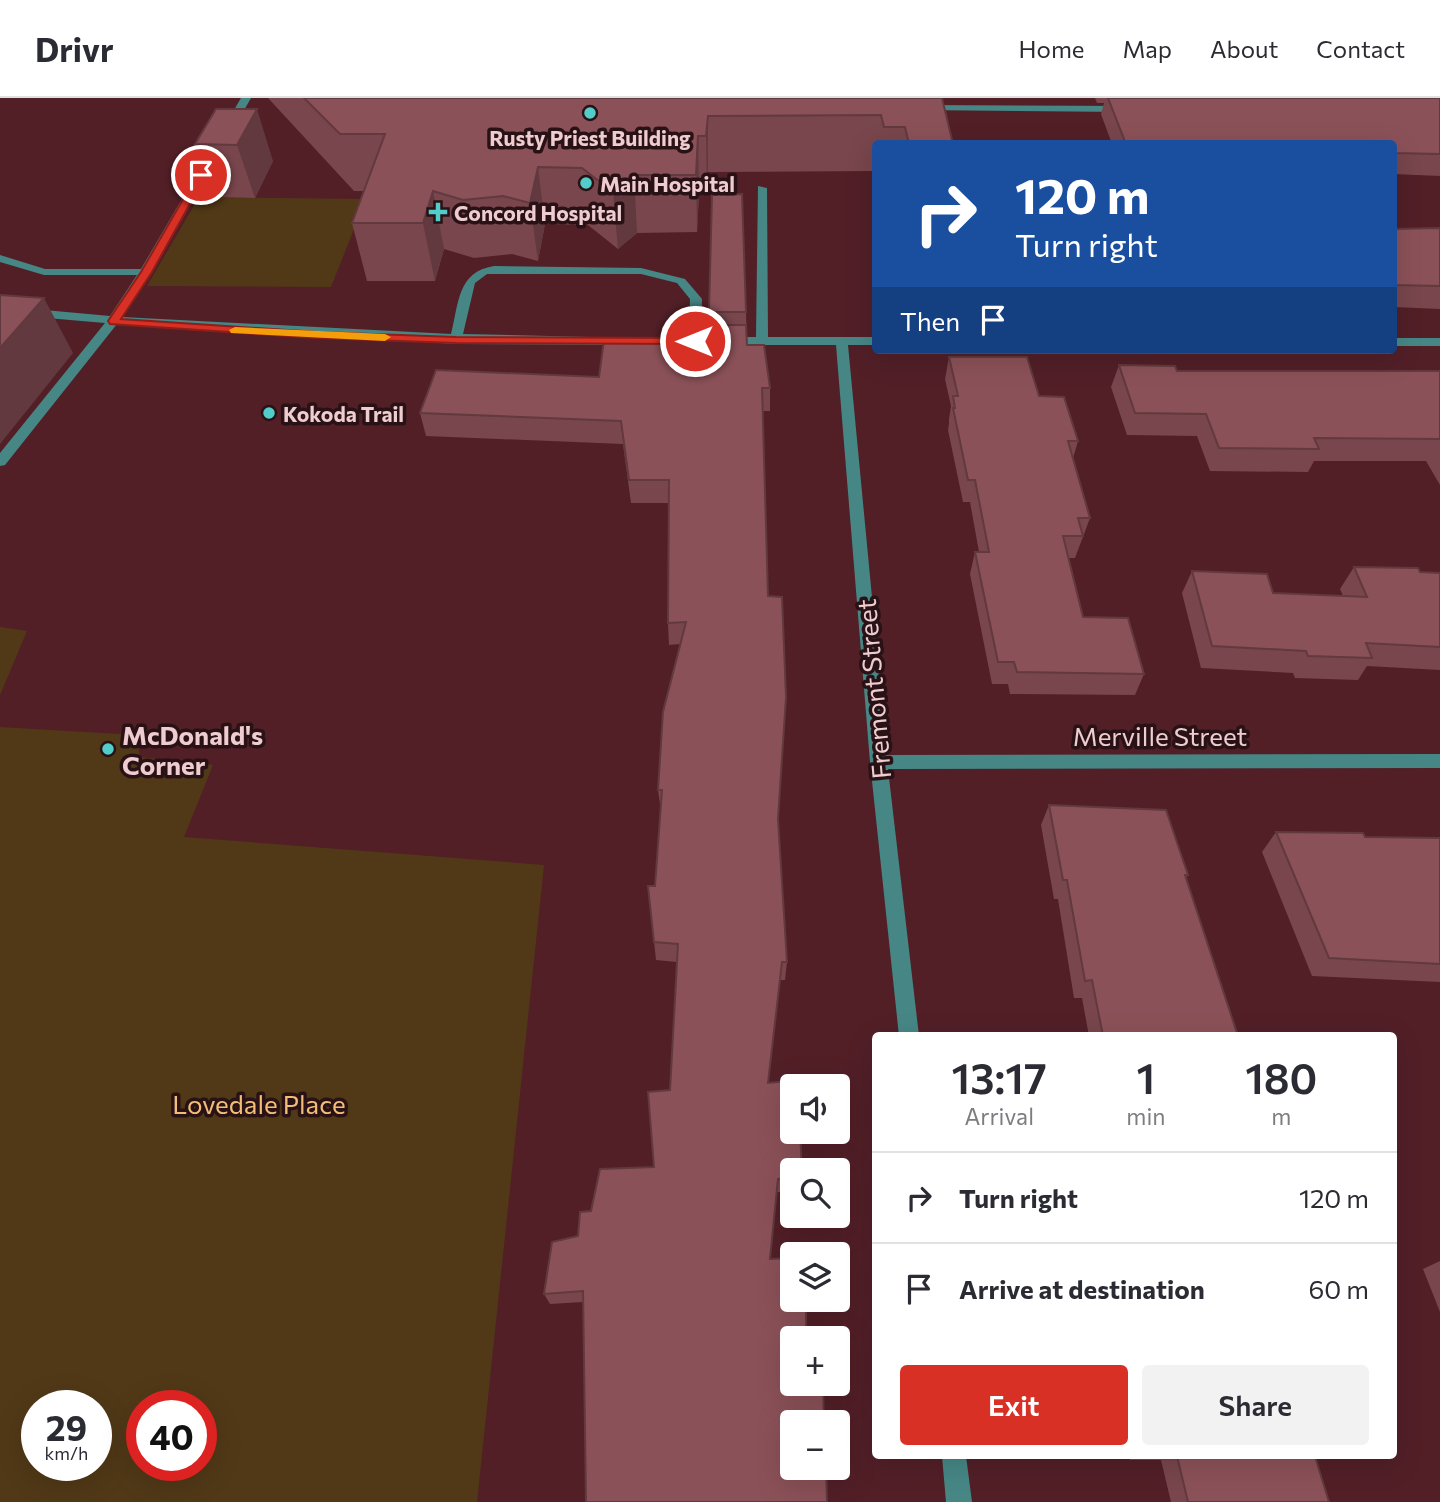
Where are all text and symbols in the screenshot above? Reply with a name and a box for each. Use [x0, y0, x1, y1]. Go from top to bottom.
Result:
text: Drivr [35, 28, 114, 69]
text: Home [1019, 34, 1085, 63]
text: Map [1123, 34, 1172, 63]
text: About [1210, 34, 1278, 63]
text: Contact [1316, 34, 1405, 63]
marker: Rusty Priest Building [582, 105, 598, 121]
place label: Rusty Priest Building [489, 125, 691, 150]
pin [171, 145, 231, 205]
icon: arrive [182, 156, 220, 194]
text: 120 m [1015, 164, 1149, 224]
icon: right [900, 168, 991, 259]
place label: Main Hospital [600, 171, 735, 196]
marker: Main Hospital [578, 175, 594, 191]
place label: Concord Hospital [454, 200, 622, 225]
marker: Concord Hospital [428, 202, 448, 222]
text: Turn right [1015, 224, 1158, 264]
icon: arrive [974, 301, 1012, 339]
position arrow [658, 304, 732, 378]
text: Then [900, 305, 960, 336]
place label: Kokoda Trail [283, 401, 404, 426]
marker: Kokoda Trail [261, 405, 277, 421]
street label: Fremont Street [850, 598, 896, 780]
place label: McDonald's Corner [122, 719, 263, 780]
street label: Merville Street [1073, 720, 1247, 751]
marker: McDonald's Corner [100, 741, 116, 757]
text: 13:17 [952, 1051, 1047, 1103]
text: 1 [1137, 1051, 1155, 1103]
text: 180 [1245, 1051, 1317, 1103]
map controls [780, 1074, 850, 1480]
button: sound [780, 1074, 850, 1144]
park label: Lovedale Place [172, 1088, 346, 1119]
text: Arrival [964, 1102, 1034, 1130]
text: min [1126, 1102, 1166, 1130]
text: m [1271, 1102, 1291, 1130]
button: search [780, 1158, 850, 1228]
icon: right [900, 1179, 938, 1217]
text: Turn right [959, 1182, 1078, 1213]
text: 120 m [1299, 1182, 1369, 1213]
button: layers [780, 1242, 850, 1312]
icon: arrive [900, 1270, 938, 1308]
text: Arrive at destination [959, 1273, 1205, 1304]
text: 60 m [1309, 1273, 1369, 1304]
button: + [780, 1326, 850, 1396]
button: Exit [900, 1365, 1128, 1445]
button: Share [1142, 1365, 1369, 1445]
speed limit sign: 40 [126, 1390, 217, 1481]
text: 29 [46, 1405, 87, 1448]
button: − [780, 1410, 850, 1480]
text: km/h [45, 1442, 88, 1464]

